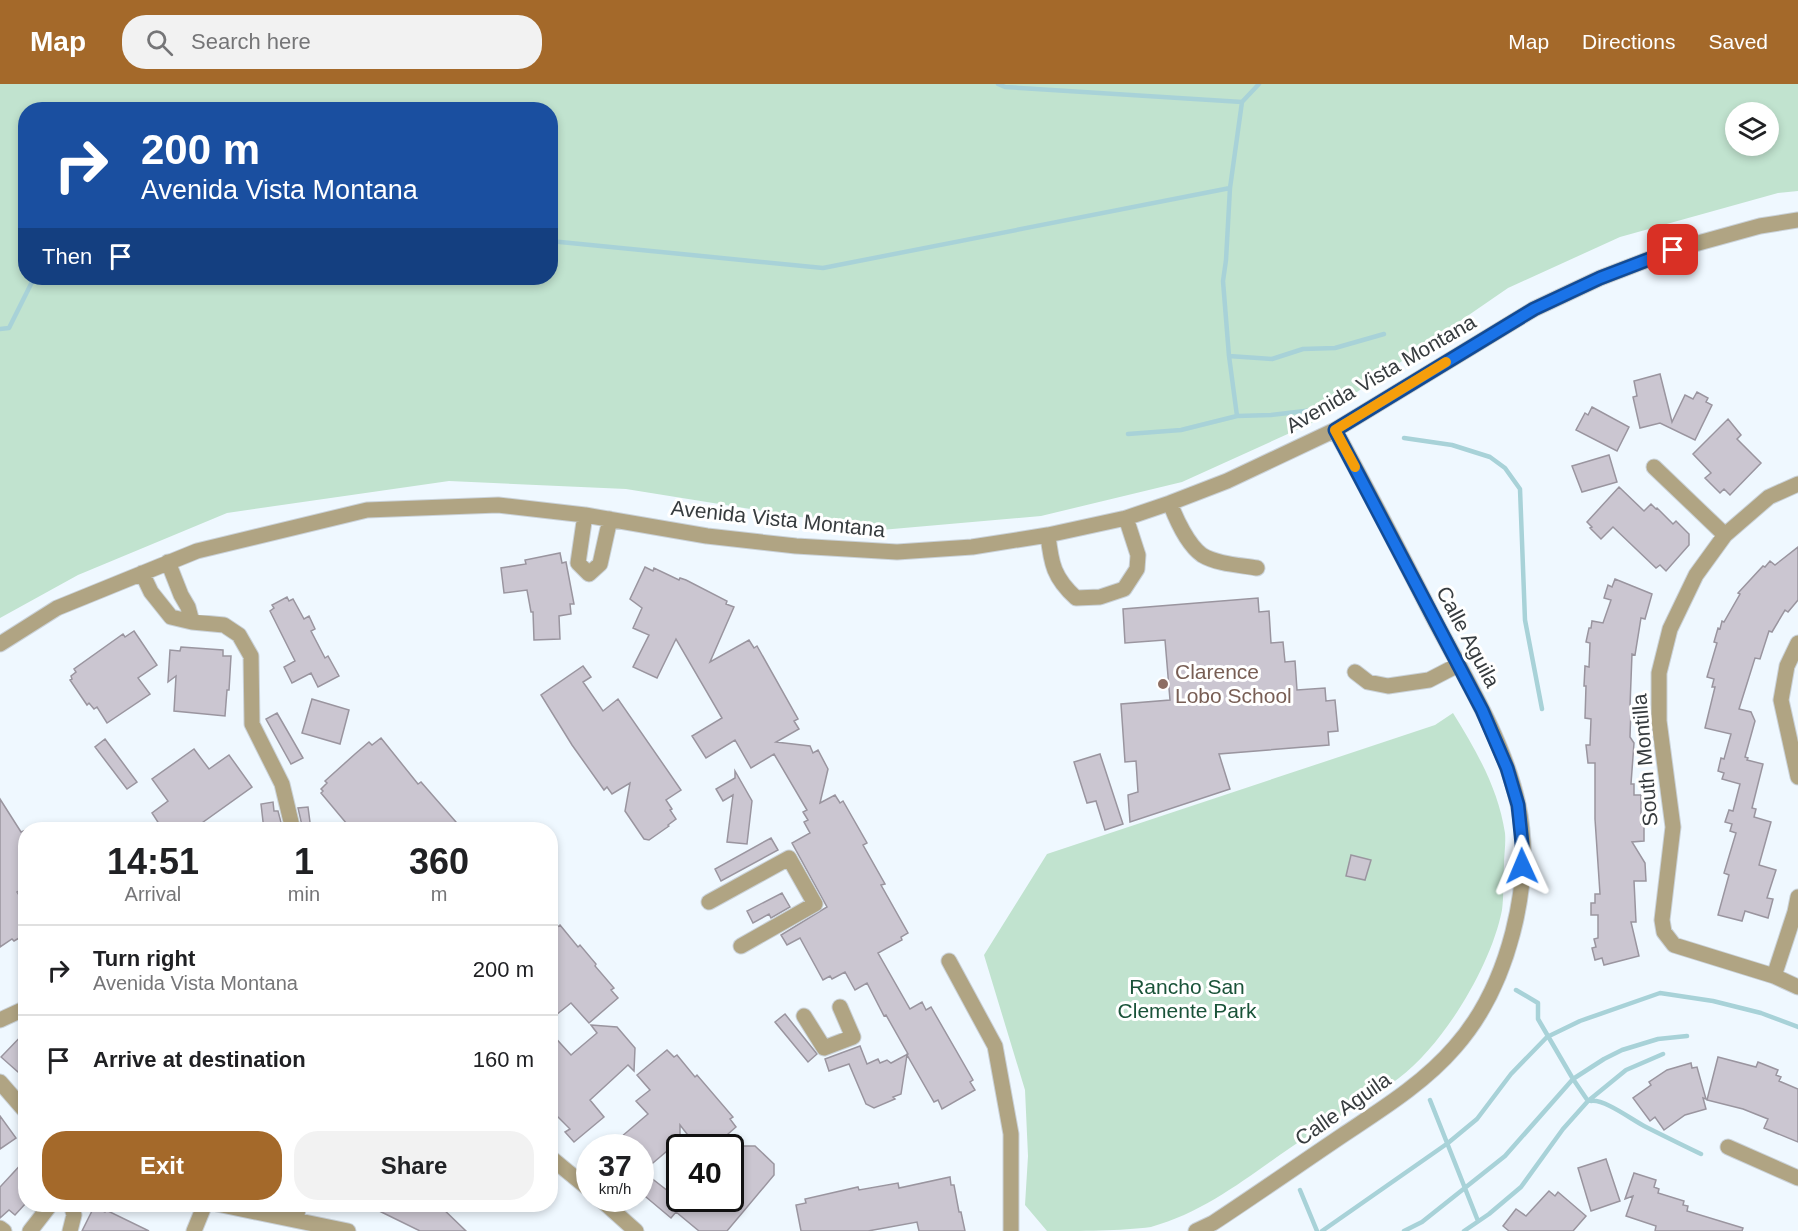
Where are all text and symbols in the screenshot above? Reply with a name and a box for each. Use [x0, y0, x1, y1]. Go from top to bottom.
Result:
search box [122, 15, 542, 69]
text: Map [30, 26, 86, 57]
icon: search [143, 26, 176, 59]
text: Search here [191, 29, 311, 54]
text: Map [1508, 30, 1549, 53]
text: Directions [1582, 30, 1675, 53]
text: Saved [1708, 30, 1768, 53]
map controls [1725, 102, 1779, 156]
button: layers [1725, 102, 1779, 156]
icon: right [42, 126, 120, 204]
text: 200 m [141, 126, 260, 173]
text: Avenida Vista Montana [141, 175, 418, 205]
pin [1647, 224, 1698, 275]
icon: arrive [1656, 233, 1689, 266]
icon: arrive [104, 240, 137, 273]
text: Then [42, 244, 92, 269]
street label: Avenida Vista Montana [1282, 310, 1480, 437]
street label: Avenida Vista Montana [670, 496, 887, 541]
street label: Calle Aguila [1432, 582, 1505, 691]
place label: Clarence Lobo School [1175, 660, 1292, 707]
marker: Clarence Lobo School [1156, 677, 1170, 691]
street label: South Montilla [1627, 692, 1662, 827]
position arrow [1490, 834, 1554, 898]
text: 14:51 [107, 841, 199, 882]
text: 1 [294, 841, 314, 882]
text: 360 [409, 841, 469, 882]
text: Arrival [125, 883, 181, 905]
text: min [288, 883, 320, 905]
text: m [431, 883, 447, 905]
text: Turn right [93, 946, 195, 971]
icon: right [42, 954, 75, 987]
text: 200 m [473, 957, 534, 982]
text: Avenida Vista Montana [93, 972, 298, 994]
park label: Rancho San Clemente Park [1118, 975, 1257, 1022]
icon: arrive [42, 1044, 75, 1077]
text: Arrive at destination [93, 1047, 306, 1072]
text: 160 m [473, 1047, 534, 1072]
street label: Calle Aguila [1291, 1067, 1395, 1150]
button: Exit [42, 1131, 282, 1200]
button: Share [294, 1131, 534, 1200]
speed limit sign: 40 [666, 1134, 744, 1212]
text: 37 [598, 1149, 632, 1182]
text: km/h [599, 1180, 631, 1197]

